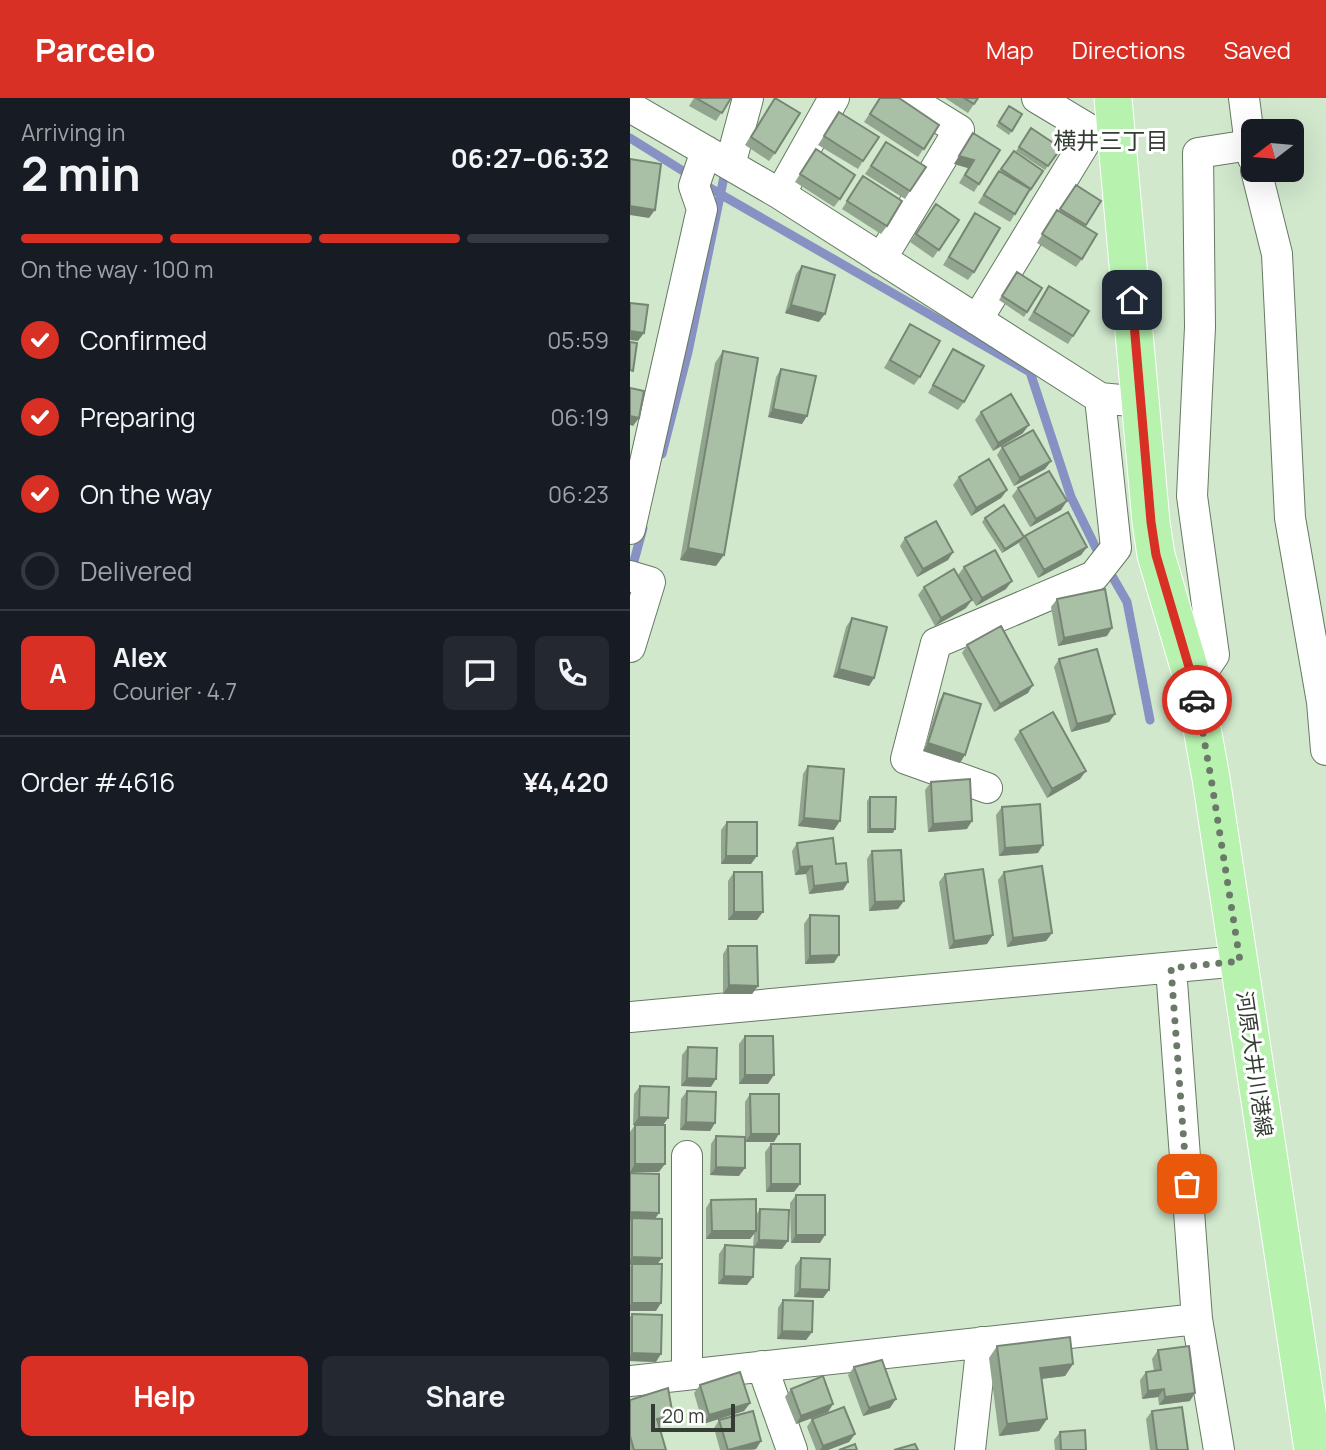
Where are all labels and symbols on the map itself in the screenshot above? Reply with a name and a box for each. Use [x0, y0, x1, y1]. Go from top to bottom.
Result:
north arrow [1241, 119, 1304, 182]
district label: 横井三丁目 [1054, 124, 1169, 156]
pin [1102, 270, 1162, 330]
courier [1162, 665, 1232, 735]
street label: 河原大井川港線 [1231, 989, 1279, 1139]
pin [1157, 1154, 1217, 1214]
scale bar [651, 1401, 735, 1433]

